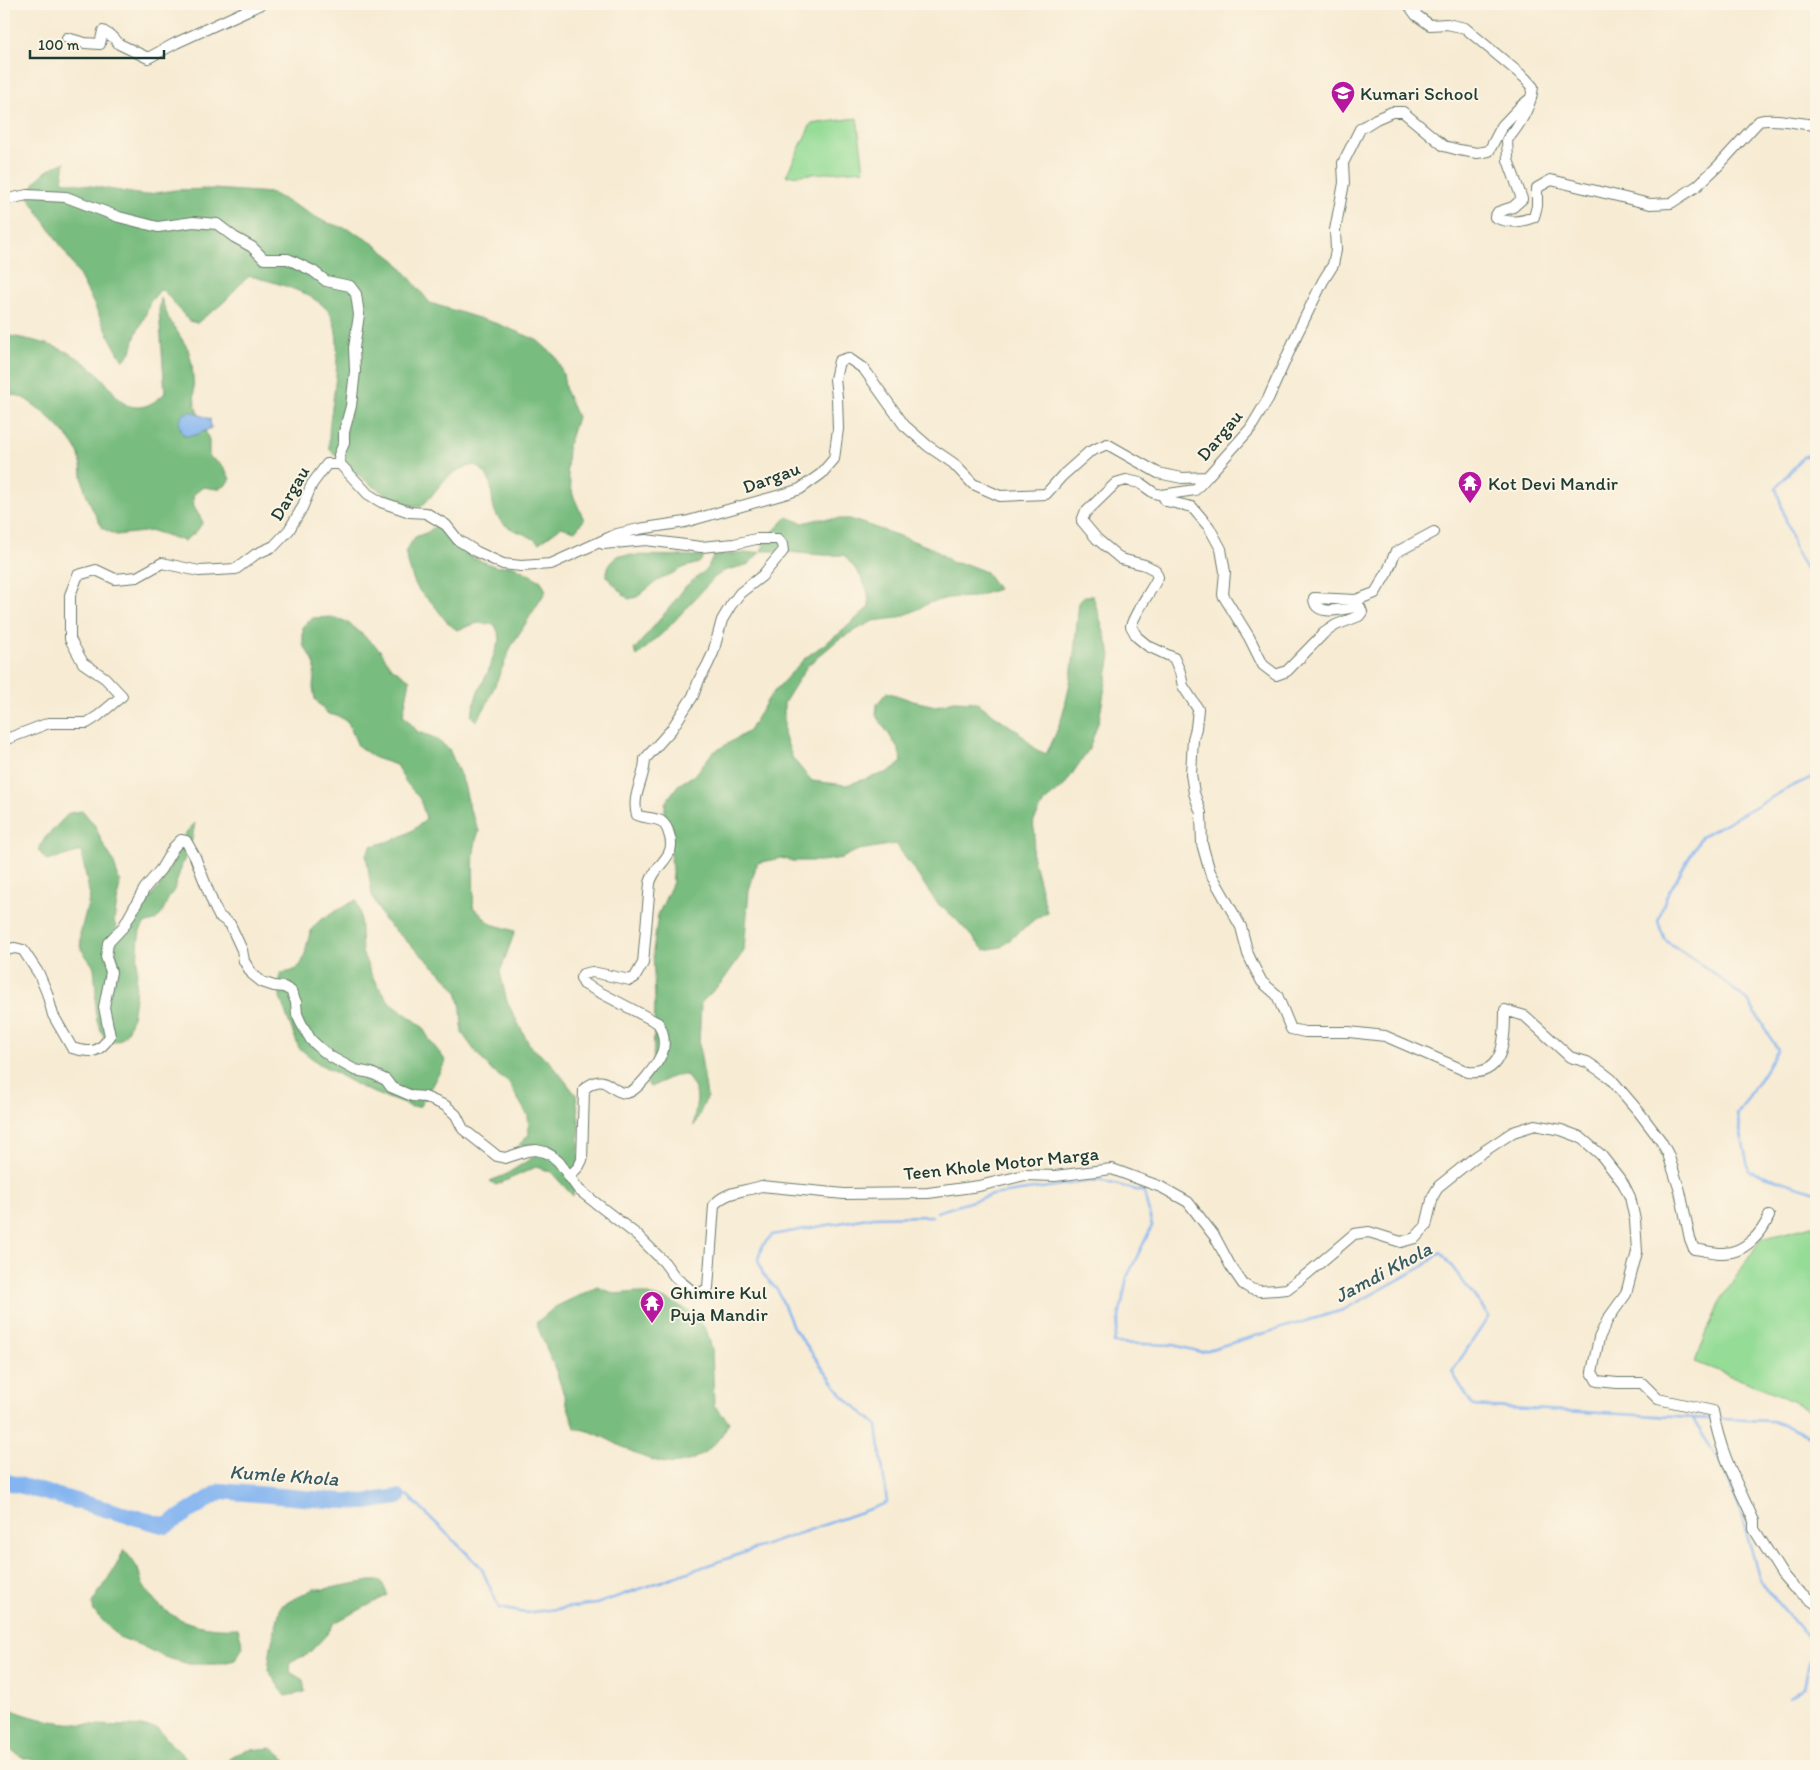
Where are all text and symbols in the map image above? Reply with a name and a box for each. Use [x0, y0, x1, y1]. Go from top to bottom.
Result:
scale bar [30, 28, 164, 60]
text: 100 m [38, 36, 80, 54]
school or university icon: Kumari School [1330, 80, 1356, 114]
place label: Kumari School [1360, 82, 1479, 105]
street label: Dargau [1191, 405, 1248, 466]
street label: Dargau [739, 456, 804, 498]
street label: Dargau [265, 461, 315, 525]
temple icon: Kot Devi Mandir [1457, 470, 1483, 504]
place label: Kot Devi Mandir [1488, 472, 1619, 495]
street label: Teen Khole Motor Marga [902, 1142, 1100, 1185]
water label: Jamdi Khola [1330, 1236, 1436, 1308]
place label: Ghimire Kul Puja Mandir [670, 1281, 768, 1326]
temple icon: Ghimire Kul Puja Mandir [639, 1290, 665, 1324]
water label: Kumle Khola [229, 1459, 340, 1491]

